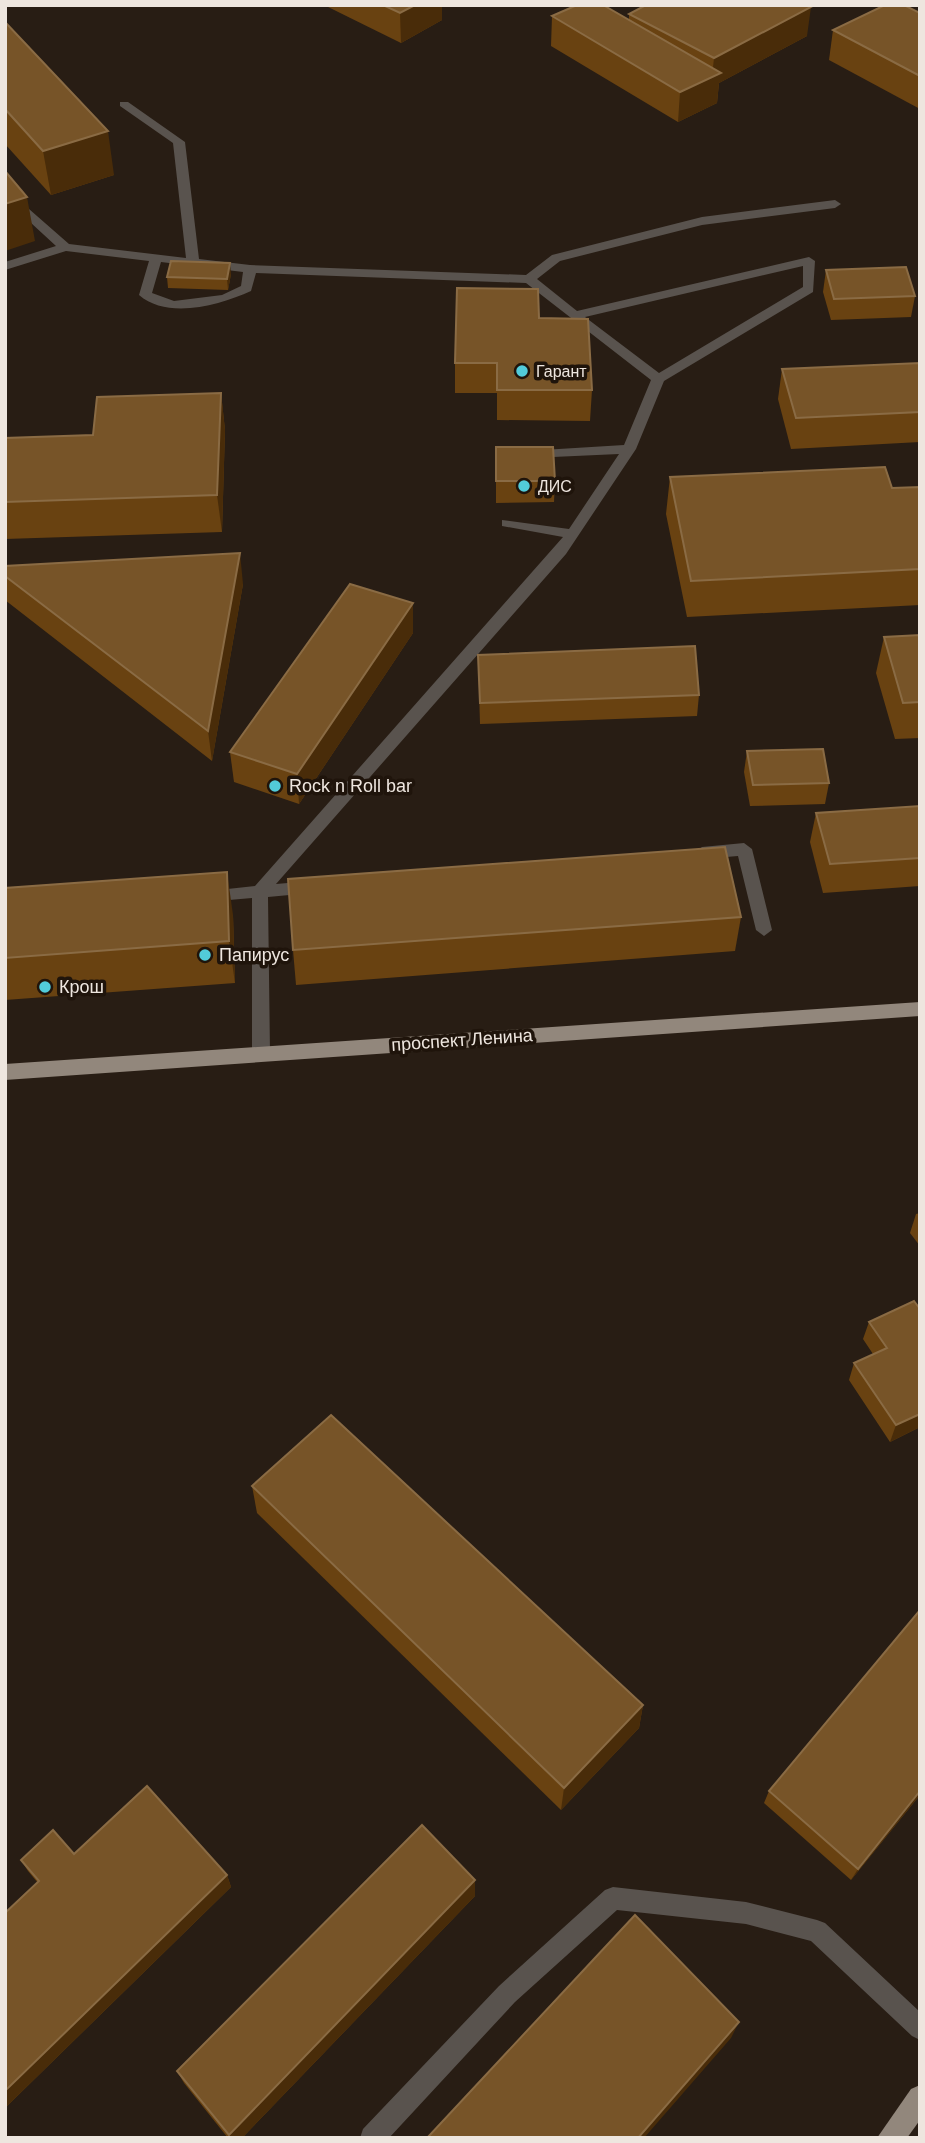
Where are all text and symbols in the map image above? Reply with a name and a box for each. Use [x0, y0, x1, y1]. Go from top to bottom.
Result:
marker: Гарант [514, 363, 530, 379]
place label: Гарант [536, 363, 587, 380]
marker: ДИС [516, 478, 532, 494]
place label: ДИС [538, 478, 572, 495]
place label: Rock n Roll bar [289, 776, 412, 796]
marker: Rock n Roll bar [267, 778, 283, 794]
place label: Папирус [219, 945, 289, 965]
marker: Папирус [197, 947, 213, 963]
place label: Крош [59, 977, 104, 997]
marker: Крош [37, 979, 53, 995]
street label: проспект Ленина [391, 1025, 534, 1055]

